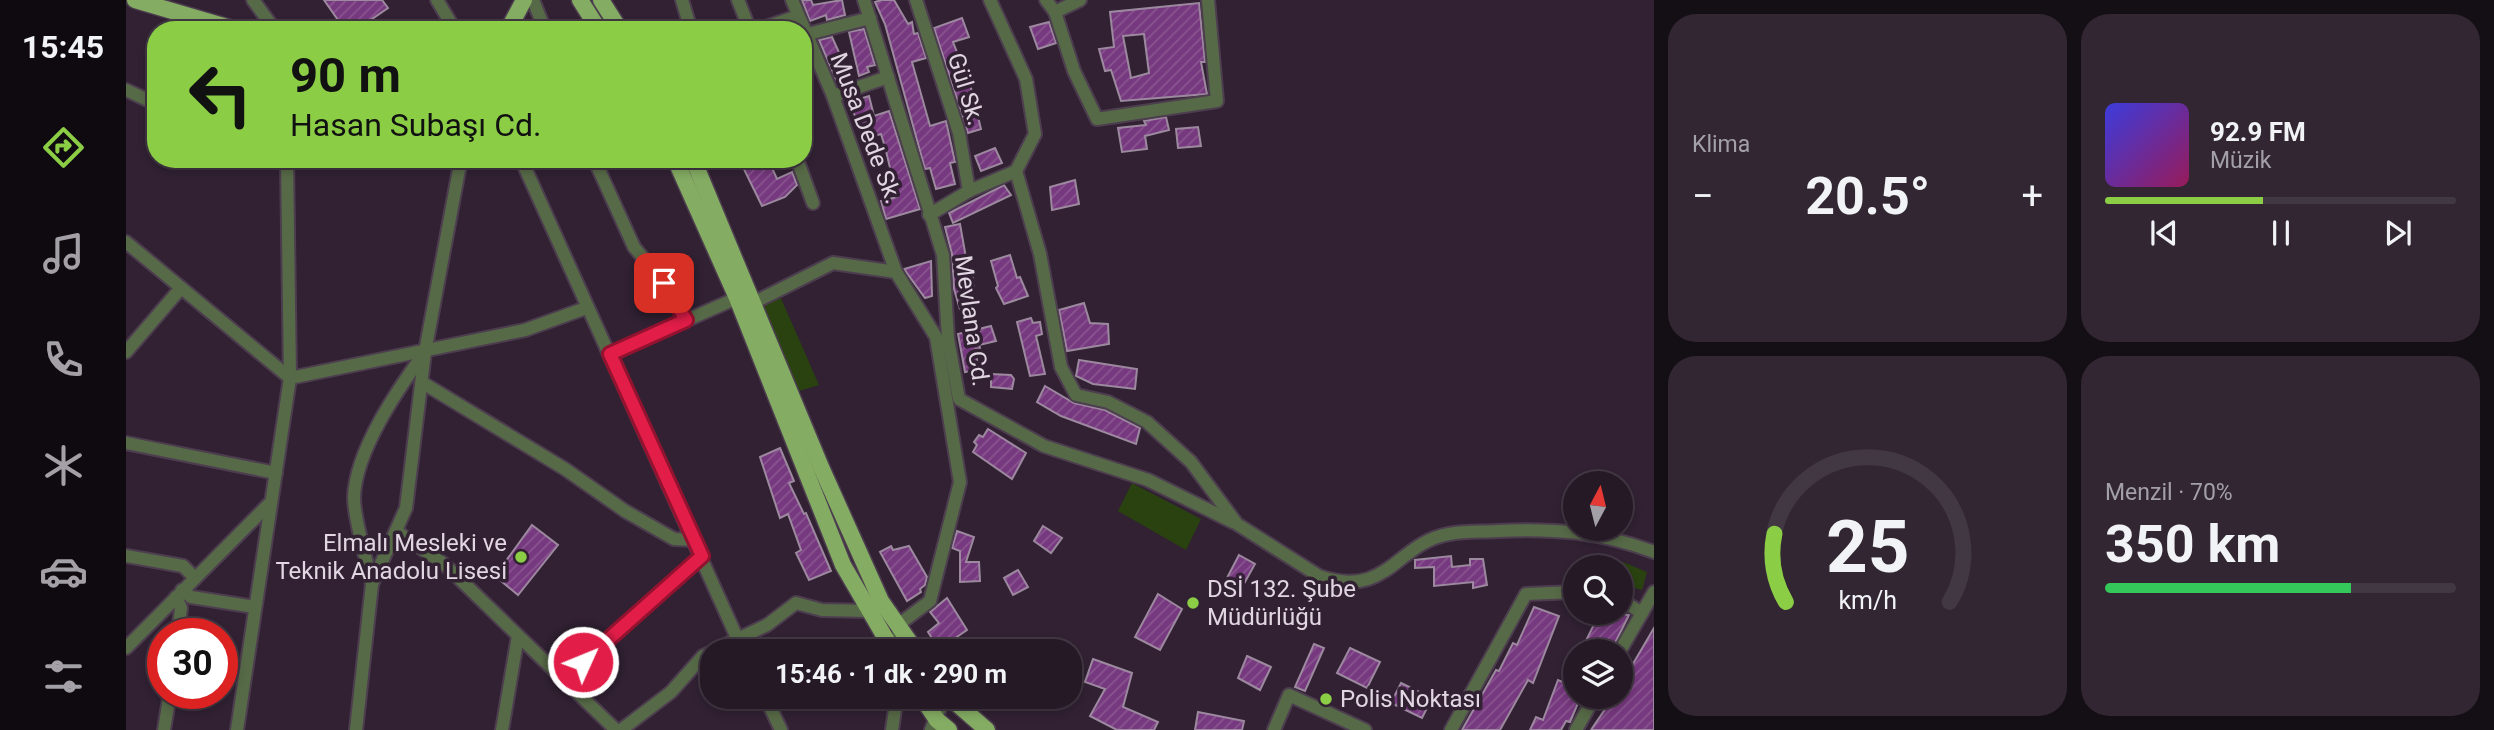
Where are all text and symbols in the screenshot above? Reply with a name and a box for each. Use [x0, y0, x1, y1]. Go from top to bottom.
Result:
text: 15:45 [22, 28, 104, 66]
text: 90 m [290, 47, 401, 104]
icon: left [175, 49, 266, 140]
street label: Musa Dede Sk. [824, 49, 908, 207]
street label: Gül Sk. [942, 49, 990, 129]
text: Hasan Subaşı Cd. [290, 106, 541, 144]
text: 92.9 FM [2210, 117, 2306, 147]
icon: directions [39, 123, 88, 172]
text: Klima [1692, 131, 1750, 158]
text: Müzik [2210, 147, 2271, 174]
text: 20.5° [1805, 166, 1930, 227]
text: − [1692, 174, 1714, 218]
text: + [2021, 174, 2043, 218]
icon: previous [2145, 214, 2183, 252]
icon: pause [2262, 214, 2300, 252]
icon: next [2379, 214, 2417, 252]
icon: music [39, 229, 88, 278]
pin [634, 253, 694, 313]
street label: Mevlana Cd. [949, 254, 995, 388]
icon: arrive [645, 264, 683, 302]
icon: phone [39, 335, 88, 384]
icon: climate [39, 441, 88, 490]
north arrow [1563, 471, 1633, 541]
map controls [1563, 471, 1633, 709]
text: Menzil · 70% [2105, 479, 2233, 506]
text: 25 [1826, 504, 1909, 590]
text: 350 km [2105, 514, 2280, 575]
place label: Elmalı Mesleki ve Teknik Anadolu Lisesi [275, 529, 507, 585]
icon: car [39, 547, 88, 596]
marker: Elmalı Mesleki ve Teknik Anadolu Lisesi [513, 549, 529, 565]
button: search [1563, 555, 1633, 625]
place label: DSİ 132. Şube Müdürlüğü [1207, 575, 1356, 631]
text: km/h [1838, 586, 1897, 615]
marker: DSİ 132. Şube Müdürlüğü [1185, 595, 1201, 611]
speed limit sign: 30 [147, 618, 238, 709]
position arrow [546, 625, 620, 699]
button: layers [1563, 639, 1633, 709]
icon: filters [39, 652, 88, 701]
text: 15:46 · 1 dk · 290 m [775, 659, 1007, 689]
place label: Polis Noktası [1340, 685, 1481, 713]
marker: Polis Noktası [1318, 691, 1334, 707]

